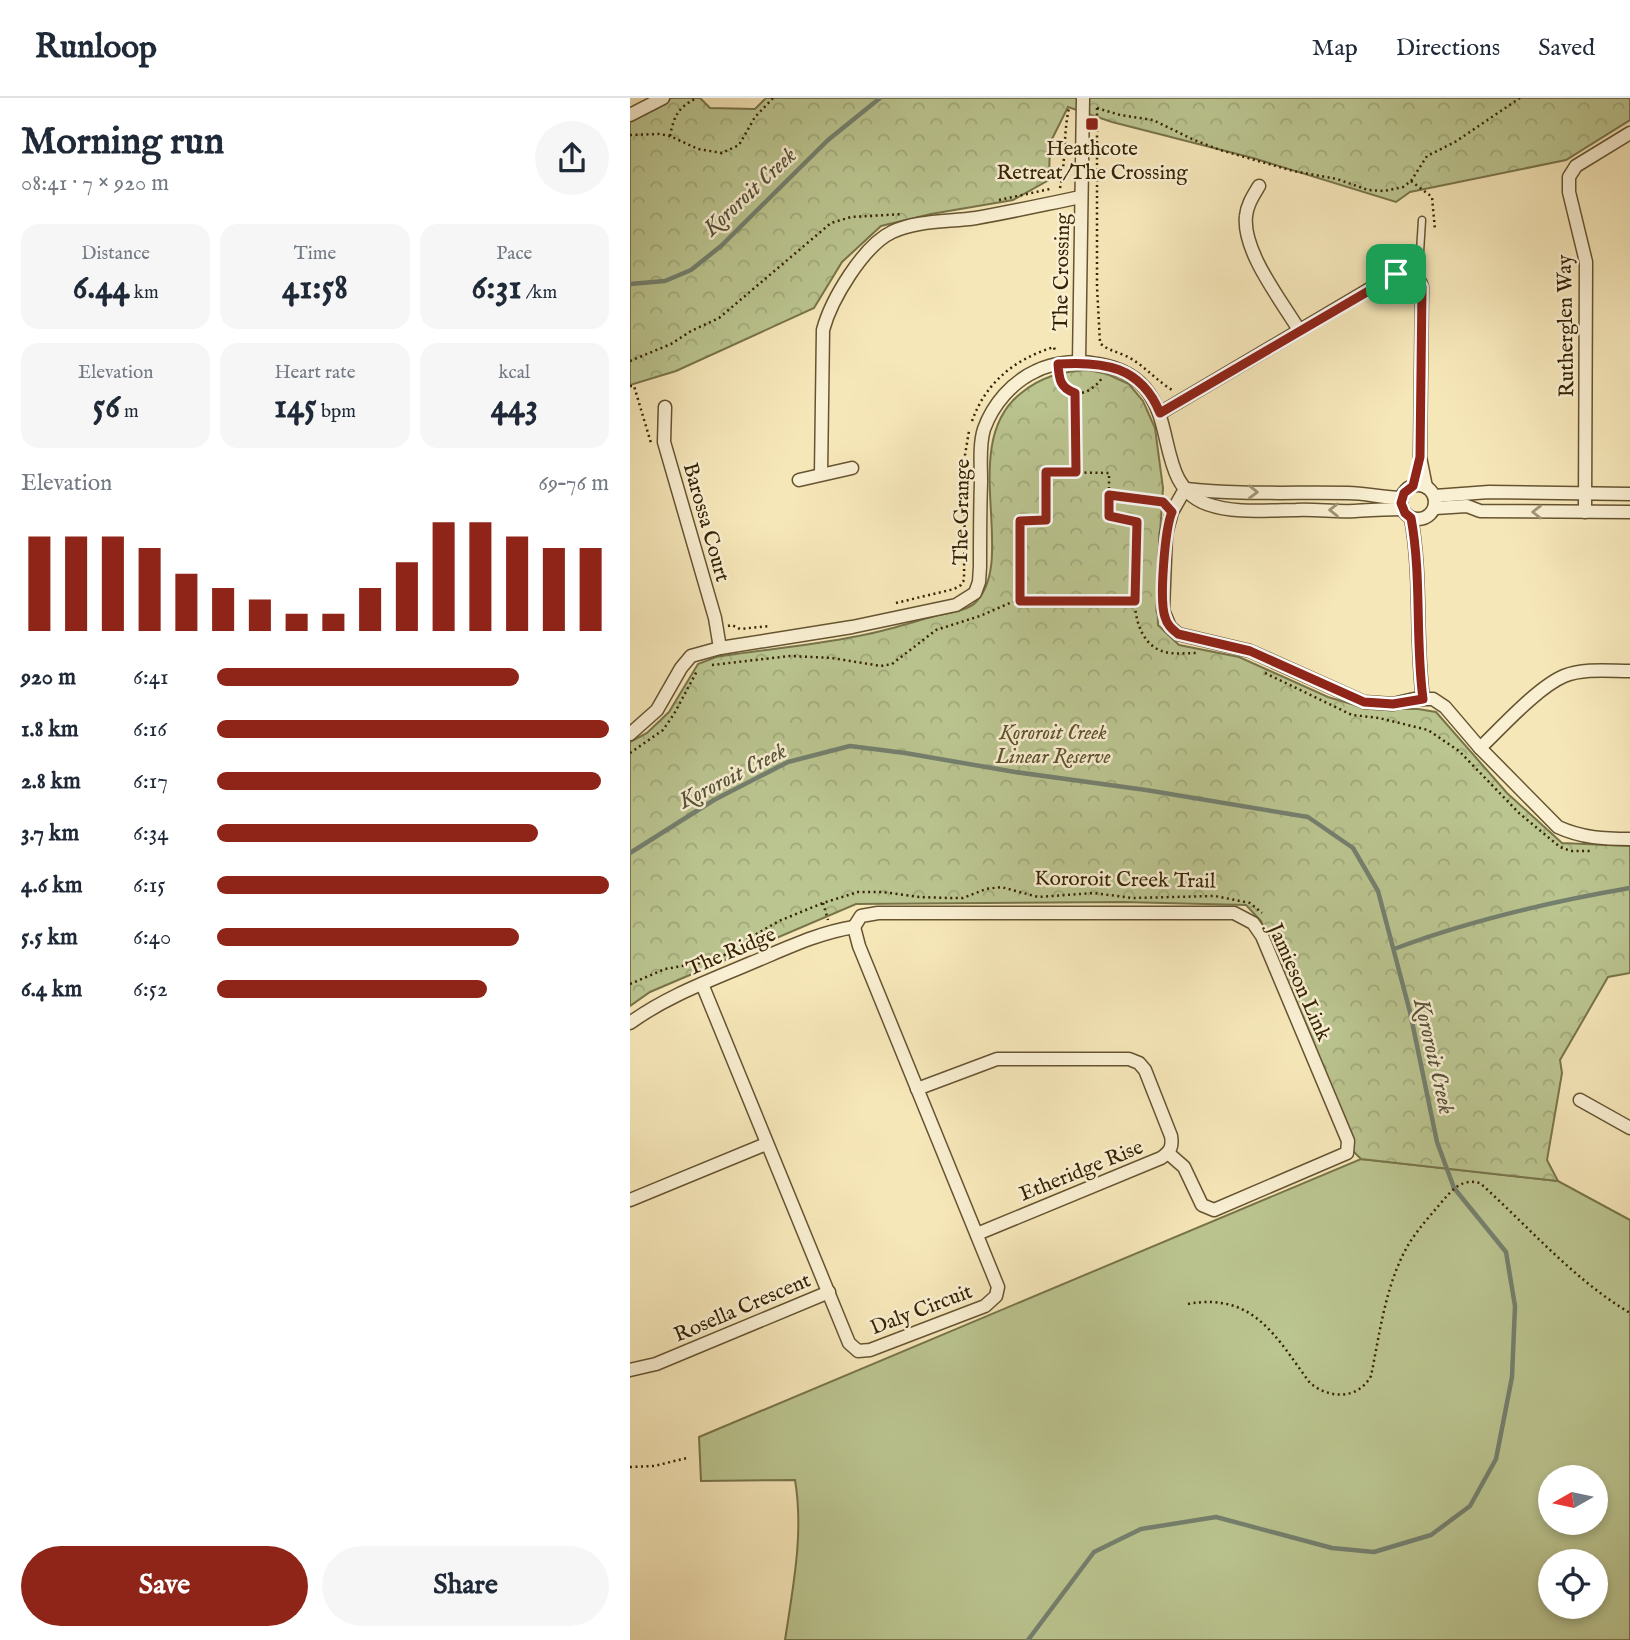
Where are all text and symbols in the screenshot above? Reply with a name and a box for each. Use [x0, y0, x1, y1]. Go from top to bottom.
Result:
text: Runloop [35, 27, 157, 69]
text: Map [1312, 33, 1358, 64]
text: Directions [1396, 33, 1500, 64]
text: Saved [1538, 33, 1595, 64]
marker: Heathcote Retreat/The Crossing [1084, 116, 1100, 132]
text: Morning run [21, 119, 224, 167]
button: share [535, 121, 609, 195]
place label: Heathcote Retreat/The Crossing [996, 136, 1188, 187]
water label: Kororoit Creek [696, 141, 803, 244]
text: 08:41 · 7 × 920 m [21, 169, 169, 198]
street label: The Crossing [1048, 212, 1077, 331]
text: Distance [81, 242, 150, 266]
text: Time [294, 242, 336, 266]
text: Pace [496, 242, 532, 266]
pin [1366, 244, 1426, 304]
street label: Rutherglen Way [1552, 254, 1581, 398]
icon: arrive [1377, 255, 1415, 293]
text: 6.44 [73, 266, 130, 311]
text: 41:58 [282, 266, 348, 311]
text: 6:31 [472, 266, 522, 311]
text: km [130, 281, 159, 305]
text: /km [522, 281, 557, 305]
text: Elevation [78, 361, 153, 385]
text: Heart rate [274, 361, 356, 385]
text: kcal [498, 361, 530, 385]
text: 56 [93, 385, 120, 430]
text: 145 [274, 385, 317, 430]
text: 443 [491, 385, 538, 430]
text: m [120, 400, 139, 424]
text: bpm [317, 400, 356, 424]
street label: The Grange [948, 458, 977, 565]
street label: Barossa Court [676, 460, 735, 585]
text: Elevation [21, 469, 112, 498]
text: 69–76 m [538, 469, 609, 498]
one-way arrow [1248, 484, 1259, 499]
one-way arrow [1329, 503, 1340, 518]
one-way arrow [1532, 504, 1542, 520]
text: 920 m [21, 663, 76, 692]
text: 6:41 [133, 663, 169, 692]
text: 1.8 km [21, 715, 79, 744]
text: 6:16 [133, 715, 167, 744]
park label: Kororoit Creek Linear Reserve [994, 720, 1111, 771]
water label: Kororoit Creek [673, 737, 792, 816]
text: 2.8 km [21, 767, 81, 796]
text: 6:17 [133, 767, 168, 796]
text: 3.7 km [21, 819, 79, 848]
text: 6:34 [133, 819, 169, 848]
street label: Kororoit Creek Trail [1034, 865, 1216, 896]
text: 4.6 km [21, 871, 83, 900]
text: 6:15 [133, 871, 166, 900]
street label: Jamieson Link [1260, 918, 1337, 1046]
street label: The Ridge [683, 921, 781, 983]
text: 5.5 km [21, 923, 78, 952]
text: 6:40 [133, 923, 171, 952]
text: 6.4 km [21, 975, 82, 1004]
text: 6:52 [133, 975, 168, 1004]
water label: Kororoit Creek [1406, 995, 1461, 1117]
street label: Etheridge Rise [1016, 1134, 1148, 1208]
street label: Rosella Crescent [670, 1267, 815, 1349]
street label: Daly Circuit [867, 1279, 976, 1342]
north arrow [1538, 1465, 1608, 1535]
map controls [1538, 1465, 1608, 1619]
button: Save [21, 1546, 308, 1626]
button: Share [322, 1546, 609, 1626]
button: locate [1538, 1549, 1608, 1619]

